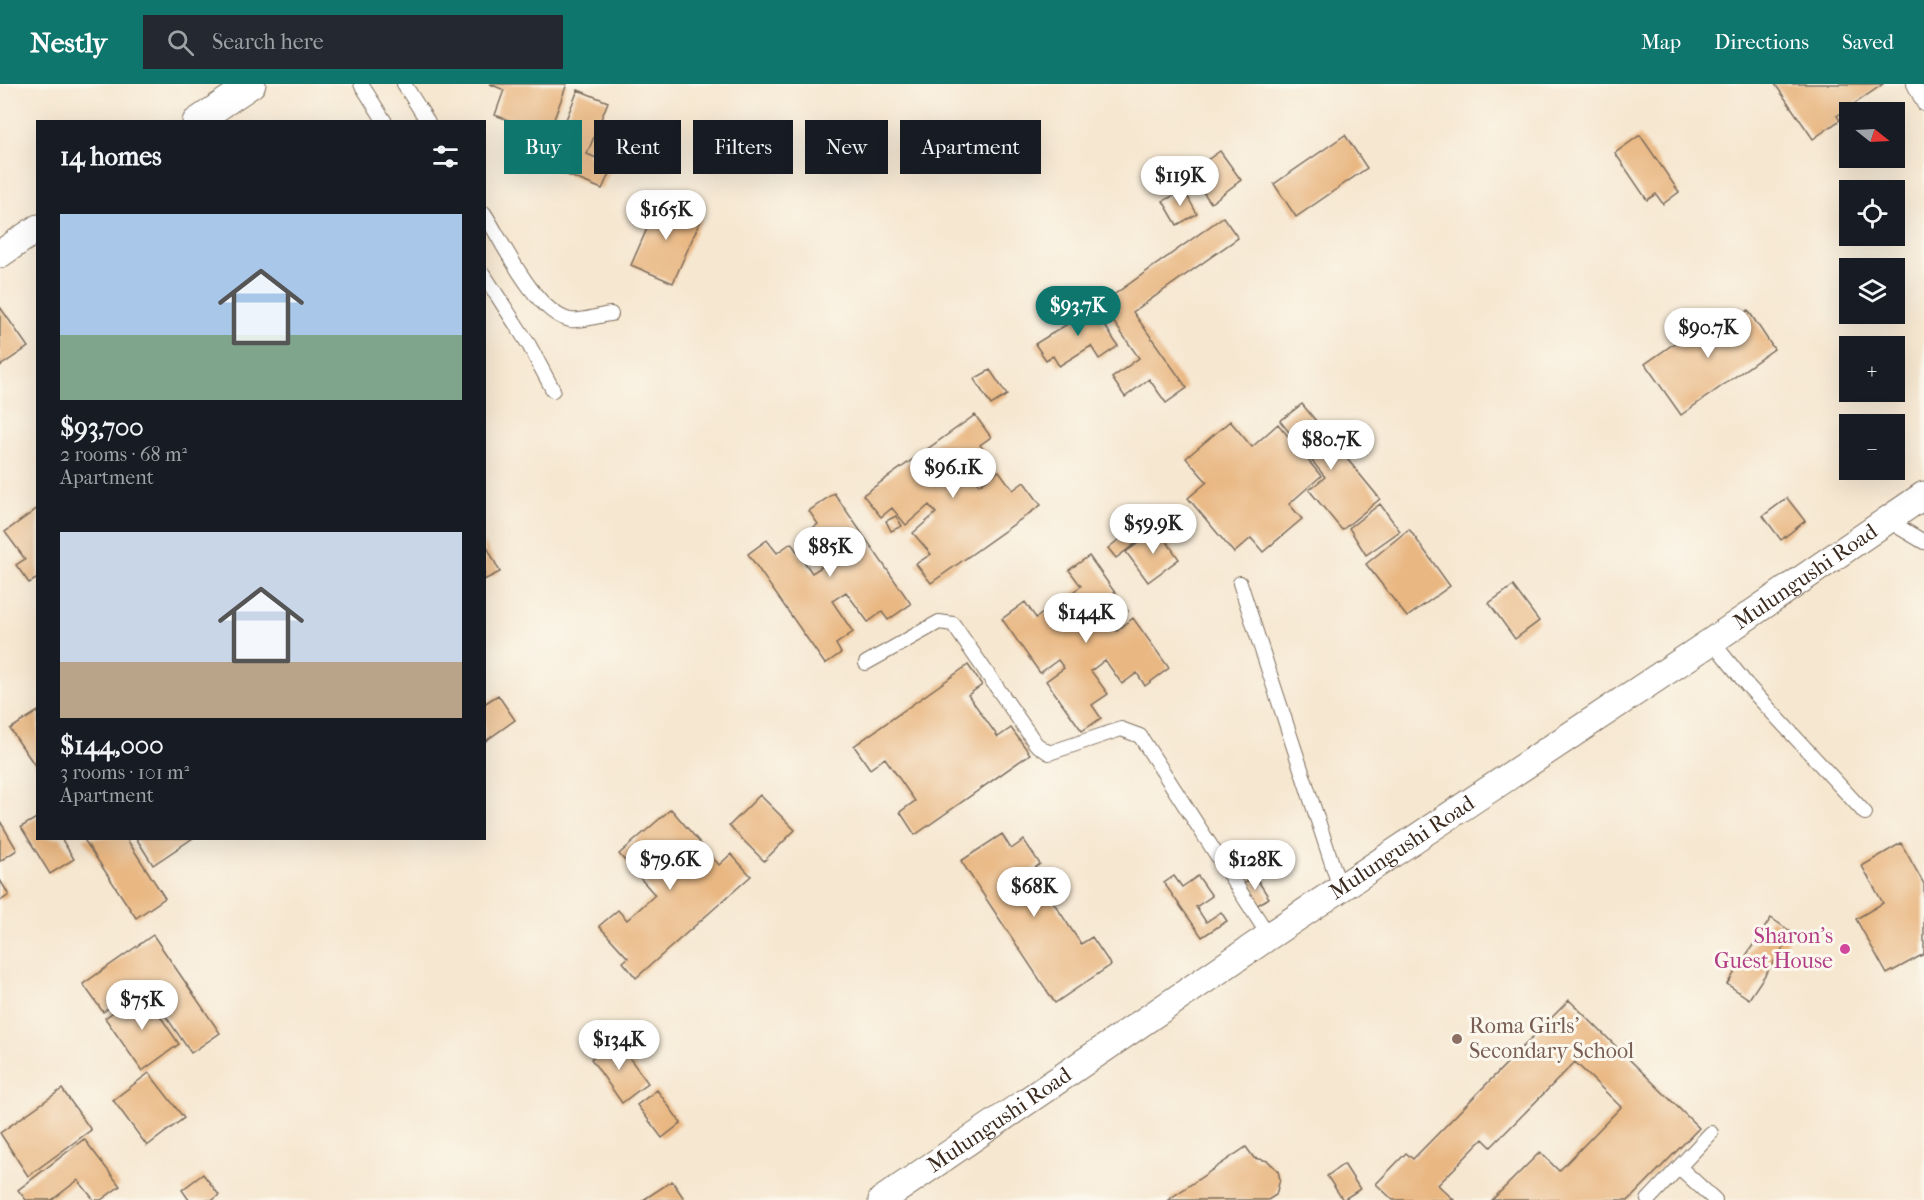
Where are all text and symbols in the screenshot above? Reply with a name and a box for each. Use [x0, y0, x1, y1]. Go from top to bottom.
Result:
search box [143, 15, 563, 69]
text: Nestly [30, 26, 107, 59]
icon: search [164, 26, 197, 59]
text: Search here [212, 29, 324, 55]
text: Map [1641, 30, 1681, 54]
text: Directions [1714, 30, 1809, 54]
text: Saved [1842, 30, 1894, 54]
north arrow [1839, 102, 1905, 168]
map controls [1839, 102, 1905, 480]
chip: Buy [504, 120, 582, 174]
chip: Rent [594, 120, 681, 174]
chip: Filters [693, 120, 793, 174]
chip: New [805, 120, 888, 174]
chip: Apartment [900, 120, 1041, 174]
icon: filters [429, 140, 462, 173]
text: 14 homes [60, 141, 162, 172]
pin: $119K [1138, 156, 1222, 207]
text: $119K [1155, 164, 1205, 187]
button: locate [1839, 180, 1905, 246]
pin: $165K [624, 190, 708, 241]
text: $165K [640, 198, 692, 221]
icon: home [207, 253, 315, 361]
button: layers [1839, 258, 1905, 324]
pin: $93.7K [1029, 286, 1127, 337]
text: $93.7K [1050, 294, 1106, 317]
pin: $90.7K [1659, 308, 1757, 359]
text: $90.7K [1678, 316, 1738, 339]
button: + [1839, 336, 1905, 402]
text: $93,700 [60, 412, 144, 443]
button: − [1839, 414, 1905, 480]
pin: $80.7K [1282, 420, 1380, 471]
text: $80.7K [1301, 428, 1361, 451]
text: 2 rooms · 68 m² [60, 443, 187, 466]
pin: $96.1K [904, 448, 1002, 499]
text: $96.1K [924, 456, 982, 479]
text: Apartment [60, 466, 154, 489]
pin: $59.9K [1104, 504, 1202, 555]
text: $59.9K [1124, 512, 1182, 535]
street label: Mulungushi Road [1728, 518, 1883, 635]
pin: $85K [794, 527, 866, 578]
text: $85K [808, 535, 852, 558]
icon: home [207, 571, 315, 679]
pin: $144K [1044, 593, 1128, 644]
text: $144K [1058, 601, 1114, 624]
text: $144,000 [60, 730, 164, 761]
text: 3 rooms · 101 m² [60, 761, 189, 784]
text: Apartment [60, 784, 154, 807]
street label: Mulungushi Road [1324, 789, 1480, 905]
pin: $79.6K [621, 840, 719, 891]
pin: $128K [1213, 840, 1297, 891]
text: $79.6K [640, 848, 700, 871]
text: $128K [1228, 848, 1282, 871]
pin: $68K [998, 867, 1070, 918]
text: $68K [1011, 875, 1057, 898]
place label: Sharon's Guest House [1714, 923, 1833, 974]
marker: Sharon's Guest House [1838, 942, 1852, 956]
pin: $75K [106, 980, 178, 1031]
text: $75K [120, 988, 164, 1011]
place label: Roma Girls' Secondary School [1469, 1013, 1634, 1064]
pin: $134K [577, 1020, 661, 1071]
text: $134K [593, 1028, 645, 1051]
marker: Roma Girls' Secondary School [1450, 1032, 1464, 1046]
street label: Mulungushi Road [922, 1061, 1077, 1178]

